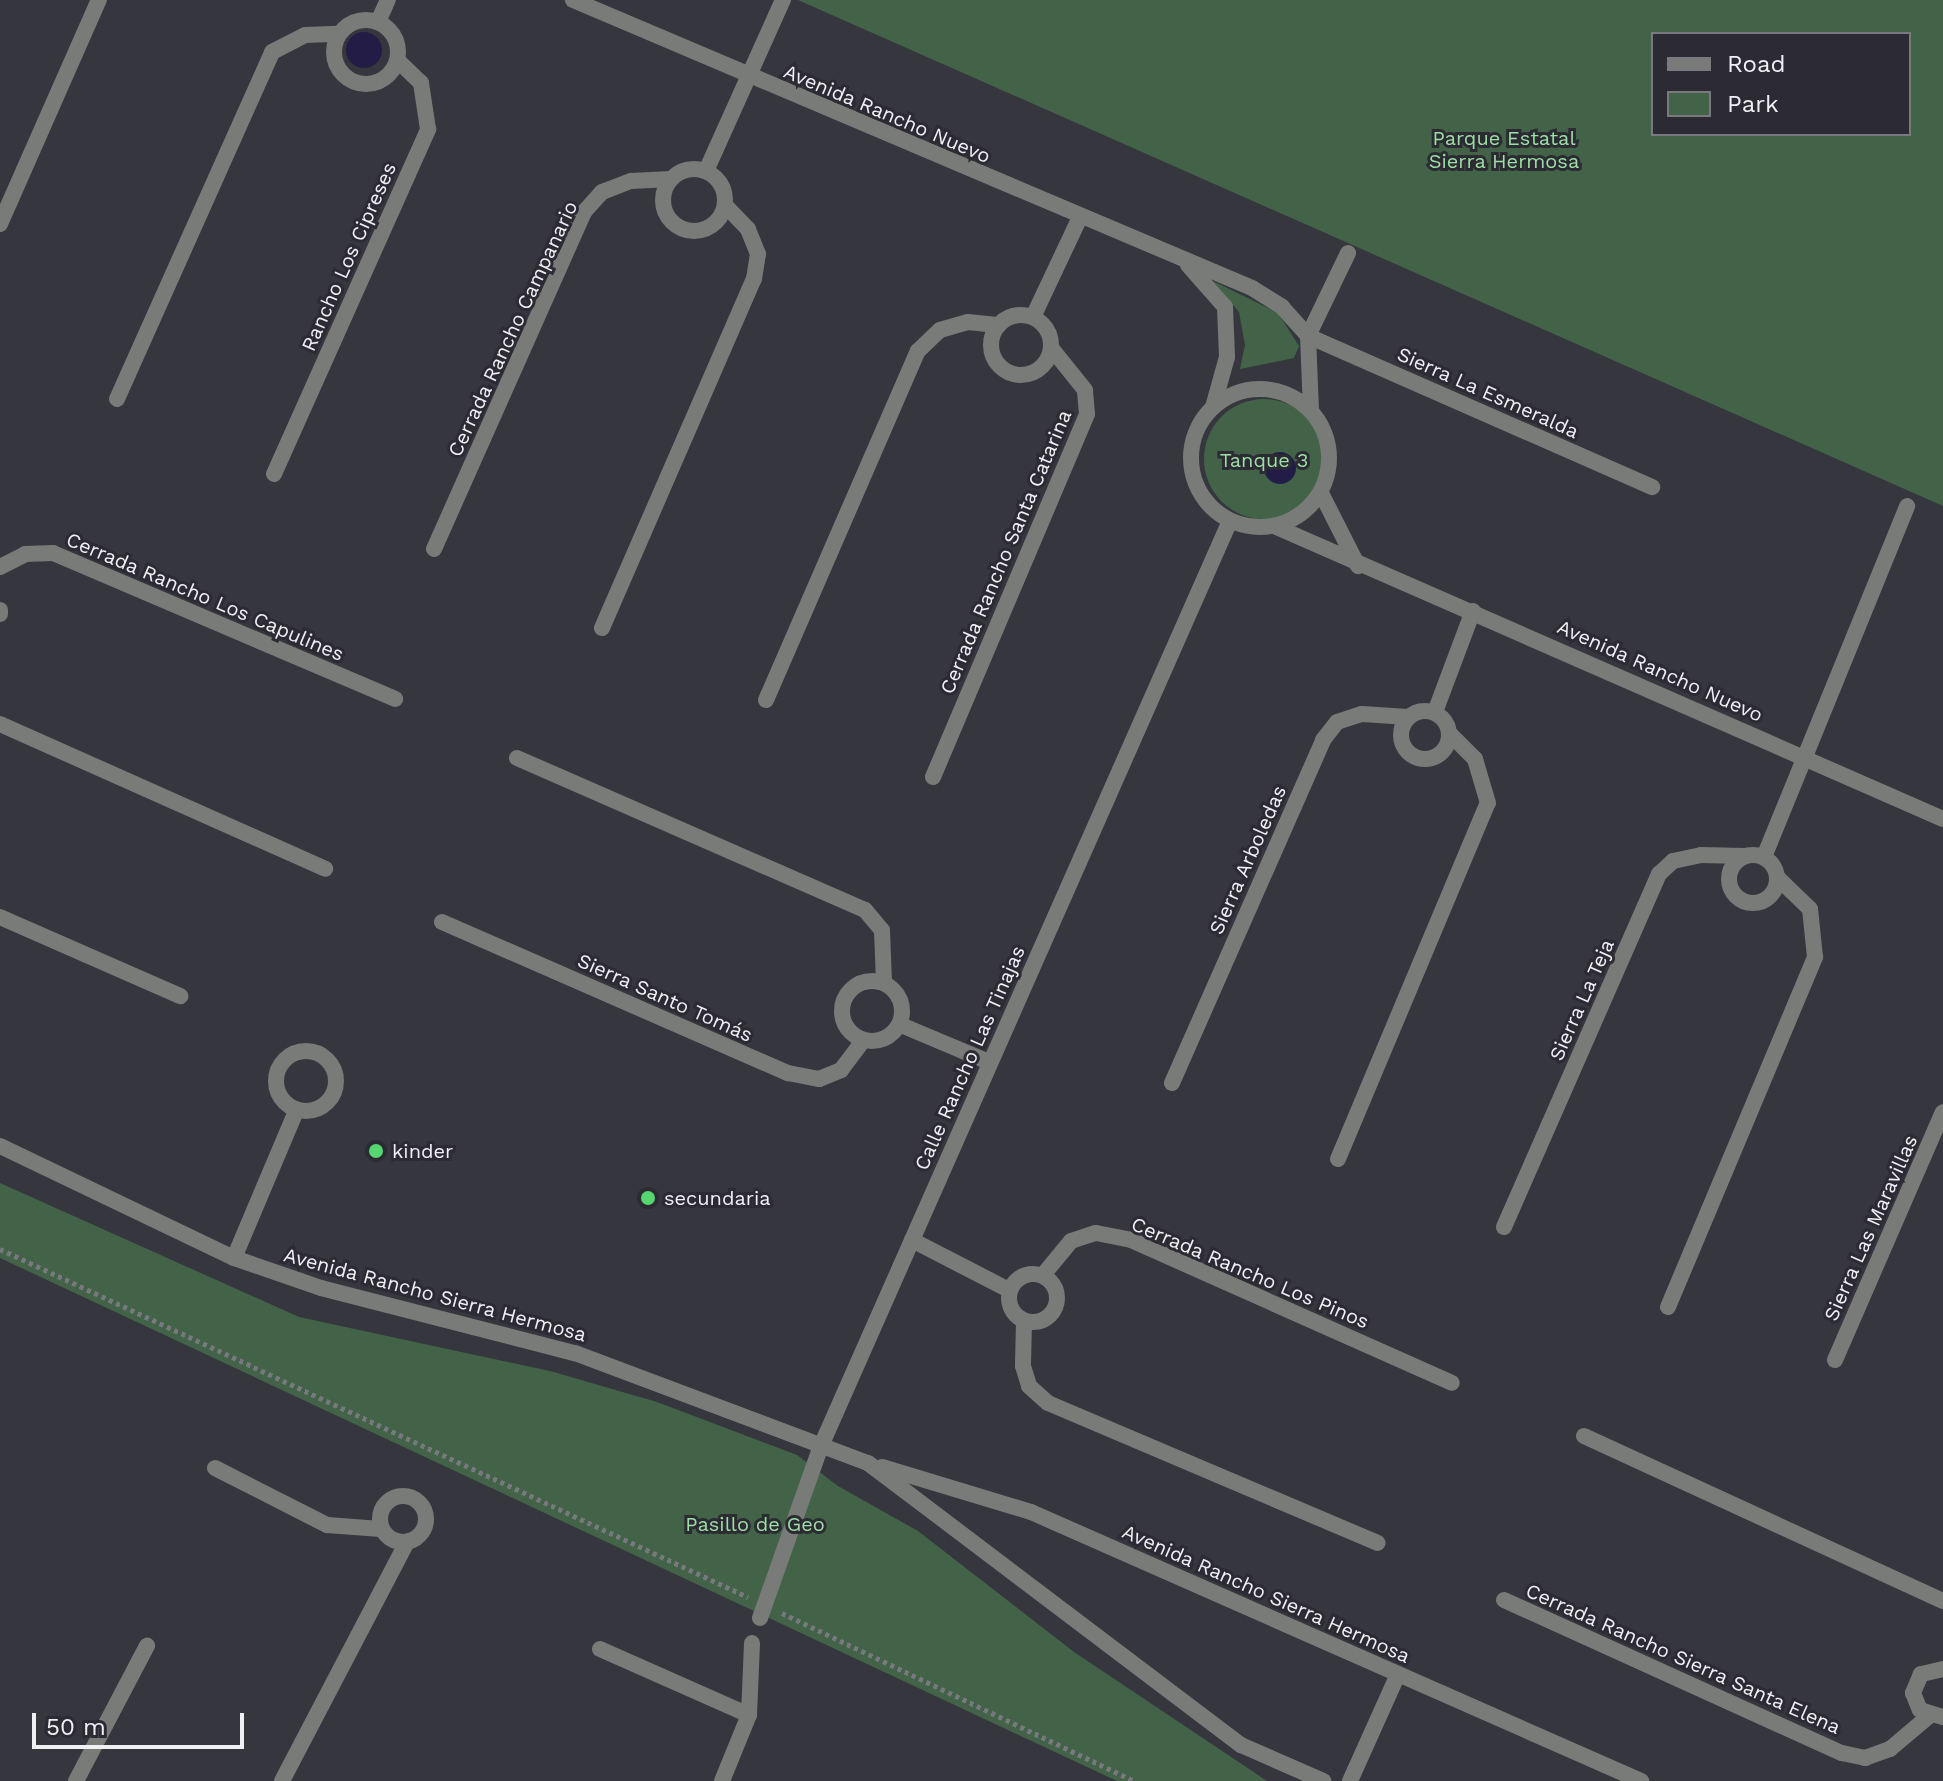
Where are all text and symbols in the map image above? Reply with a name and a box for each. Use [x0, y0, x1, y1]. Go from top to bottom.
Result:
legend [1651, 32, 1911, 136]
text: Road [1727, 50, 1786, 78]
street label: Avenida Rancho Nuevo [780, 59, 994, 169]
text: Park [1727, 90, 1779, 118]
park label: Parque Estatal Sierra Hermosa [1429, 126, 1579, 173]
street label: Rancho Los Cipreses [297, 159, 401, 355]
street label: Cerrada Rancho Campanario [443, 197, 583, 461]
street label: Sierra La Esmeralda [1393, 342, 1583, 444]
street label: Cerrada Rancho Santa Catarina [935, 406, 1077, 698]
park label: Tanque 3 [1220, 448, 1308, 472]
street label: Cerrada Rancho Los Capulines [62, 527, 348, 667]
street label: Avenida Rancho Nuevo [1553, 615, 1767, 727]
street label: Sierra Arboledas [1204, 781, 1292, 939]
street label: Sierra La Teja [1544, 935, 1620, 1065]
street label: Calle Rancho Las Tinajas [909, 942, 1031, 1174]
street label: Sierra Santo Tomás [573, 948, 757, 1048]
street label: Sierra Las Maravillas [1819, 1131, 1923, 1325]
place label: kinder [392, 1139, 453, 1163]
marker: kinder [367, 1142, 385, 1160]
place label: secundaria [664, 1186, 771, 1210]
marker: secundaria [639, 1189, 657, 1207]
street label: Cerrada Rancho Los Pinos [1127, 1212, 1373, 1334]
street label: Avenida Rancho Sierra Hermosa [281, 1243, 589, 1347]
park label: Pasillo de Geo [685, 1512, 825, 1536]
street label: Avenida Rancho Sierra Hermosa [1118, 1519, 1414, 1669]
street label: Cerrada Rancho Sierra Santa Elena [1521, 1578, 1845, 1740]
scale bar [36, 1697, 248, 1747]
text: 50 m [46, 1713, 106, 1741]

